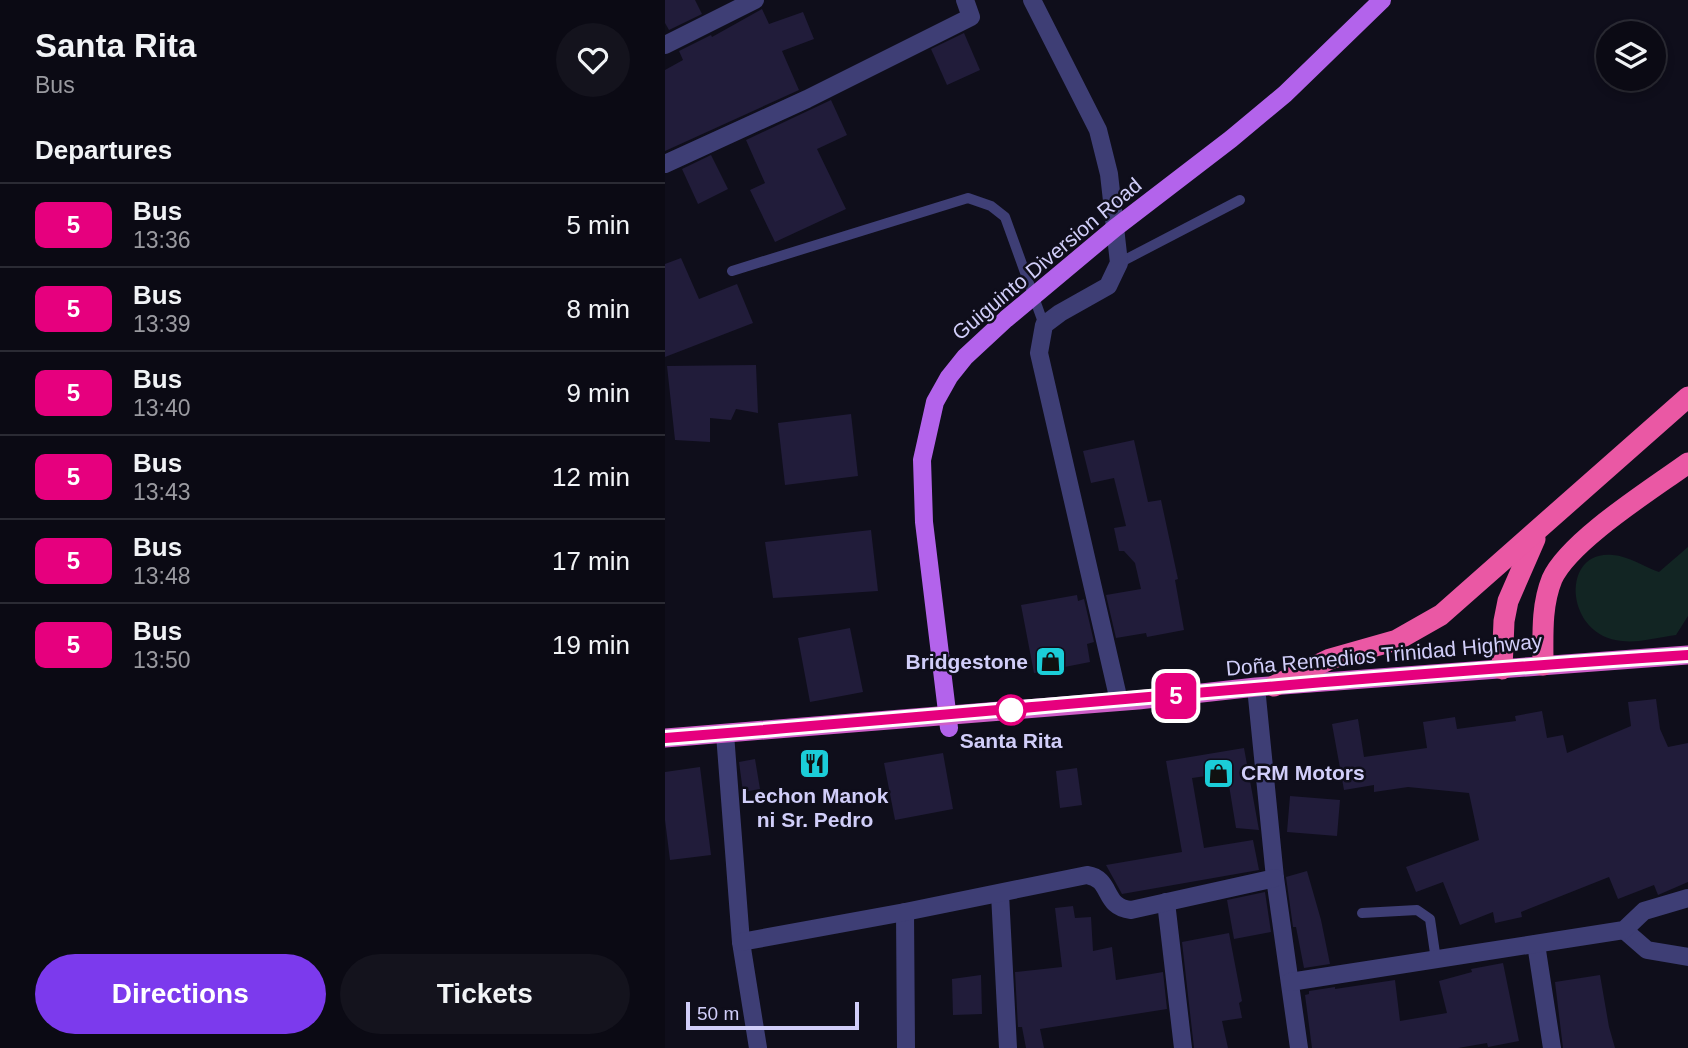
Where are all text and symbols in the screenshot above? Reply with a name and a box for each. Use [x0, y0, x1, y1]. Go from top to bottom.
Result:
map controls [1596, 21, 1666, 91]
button: layers [1596, 21, 1666, 91]
button: heart [556, 23, 630, 97]
text: Santa Rita [35, 27, 196, 64]
text: Bus [35, 72, 75, 98]
text: Departures [35, 135, 172, 165]
street label: Guiguinto Diversion Road [948, 173, 1146, 344]
text: Bus [133, 196, 182, 226]
text: 5 min [566, 210, 630, 240]
text: 5 [67, 211, 80, 238]
text: 13:36 [133, 227, 191, 253]
text: Bus [133, 280, 182, 310]
text: 8 min [566, 294, 630, 324]
text: 5 [67, 295, 80, 322]
text: 13:39 [133, 311, 191, 337]
text: Bus [133, 364, 182, 394]
text: 9 min [566, 378, 630, 408]
text: 5 [67, 379, 80, 406]
text: 13:40 [133, 395, 191, 421]
text: Bus [133, 448, 182, 478]
text: 12 min [552, 462, 630, 492]
text: 5 [67, 463, 80, 490]
text: 13:43 [133, 479, 191, 505]
text: Bus [133, 532, 182, 562]
text: 17 min [552, 546, 630, 576]
text: 5 [67, 547, 80, 574]
text: 13:48 [133, 563, 191, 589]
text: Bus [133, 616, 182, 646]
street label: Doña Remedios Trinidad Highway [1225, 629, 1544, 680]
text: 19 min [552, 630, 630, 660]
text: 5 [67, 631, 80, 658]
shop icon: Bridgestone [1034, 645, 1068, 679]
text: 13:50 [133, 647, 191, 673]
place label: Bridgestone [905, 650, 1028, 673]
line badge: 5 [1153, 673, 1199, 719]
text: 5 [1169, 682, 1183, 709]
marker: Santa Rita [996, 695, 1026, 725]
place label: Santa Rita [960, 729, 1063, 752]
restaurant icon: Lechon Manok ni Sr. Pedro [798, 747, 832, 781]
shop icon: CRM Motors [1201, 756, 1235, 790]
place label: CRM Motors [1241, 761, 1365, 784]
place label: Lechon Manok ni Sr. Pedro [741, 784, 889, 831]
button: Directions [35, 954, 326, 1034]
button: Tickets [340, 954, 630, 1034]
scale bar [686, 999, 859, 1031]
text: 50 m [697, 1003, 739, 1024]

